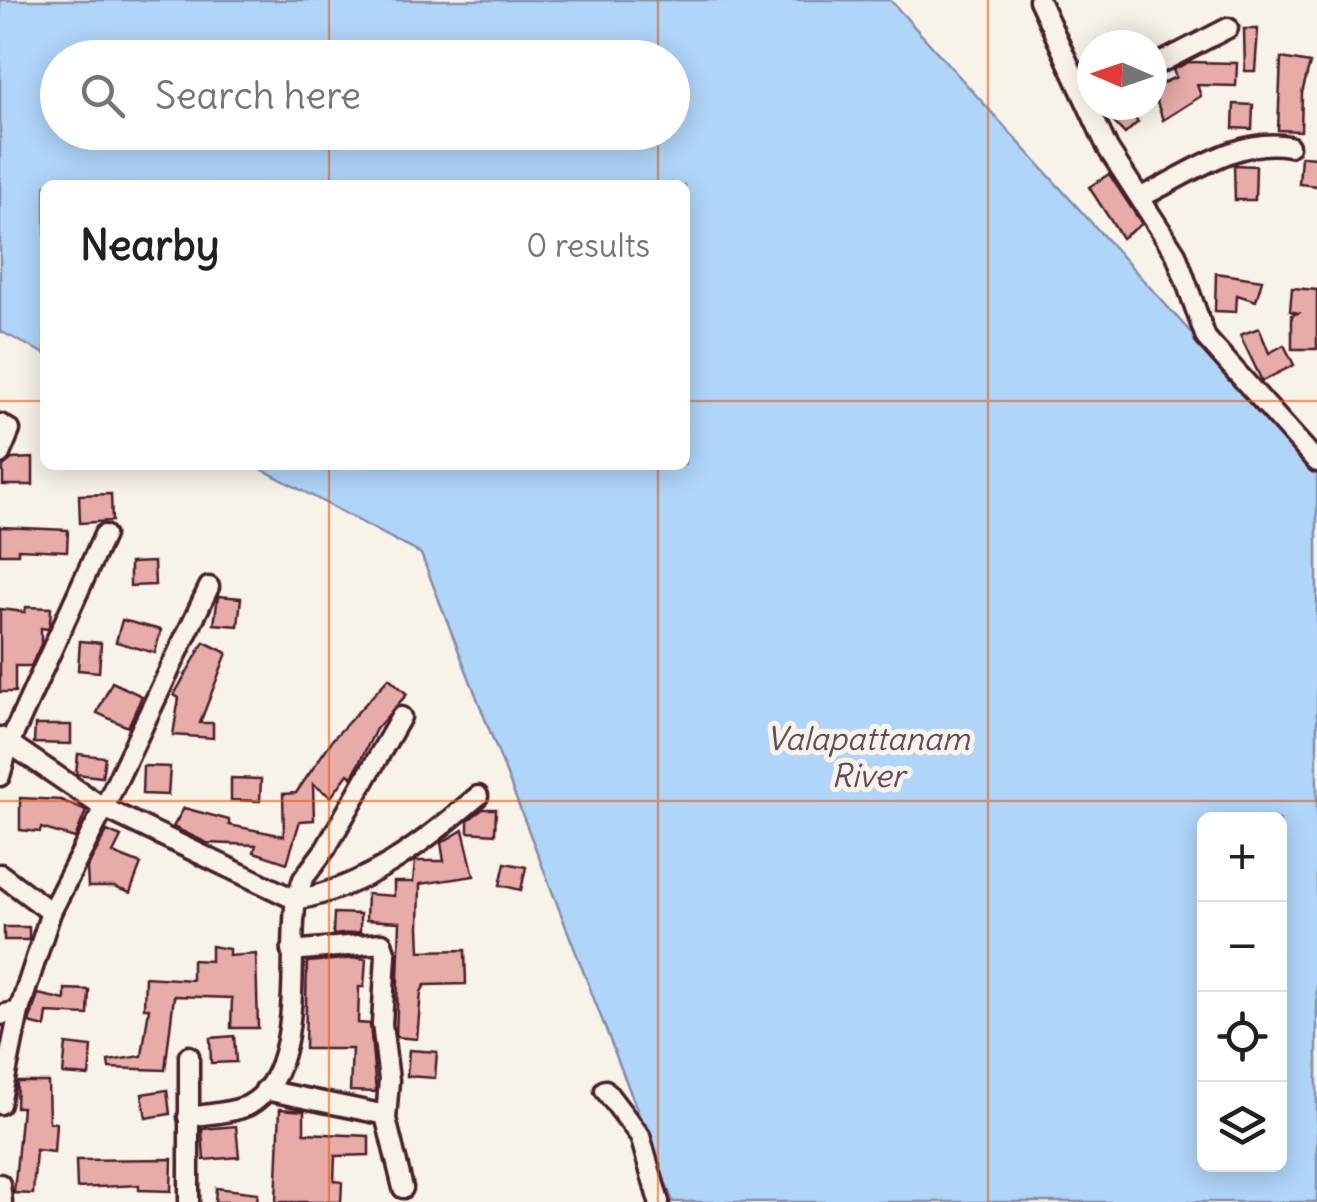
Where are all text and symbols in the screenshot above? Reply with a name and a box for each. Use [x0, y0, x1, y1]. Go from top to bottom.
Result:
north arrow [1077, 30, 1167, 120]
search box [40, 40, 690, 150]
icon: search [75, 68, 130, 123]
text: Search here [155, 72, 361, 119]
text: Nearby [80, 219, 219, 271]
text: 0 results [526, 225, 650, 266]
water label: Valapattanam River [766, 718, 971, 796]
map controls [1197, 812, 1287, 1172]
button: + [1197, 812, 1287, 902]
button: − [1197, 902, 1287, 992]
button: locate [1197, 992, 1287, 1082]
button: layers [1197, 1082, 1287, 1172]

